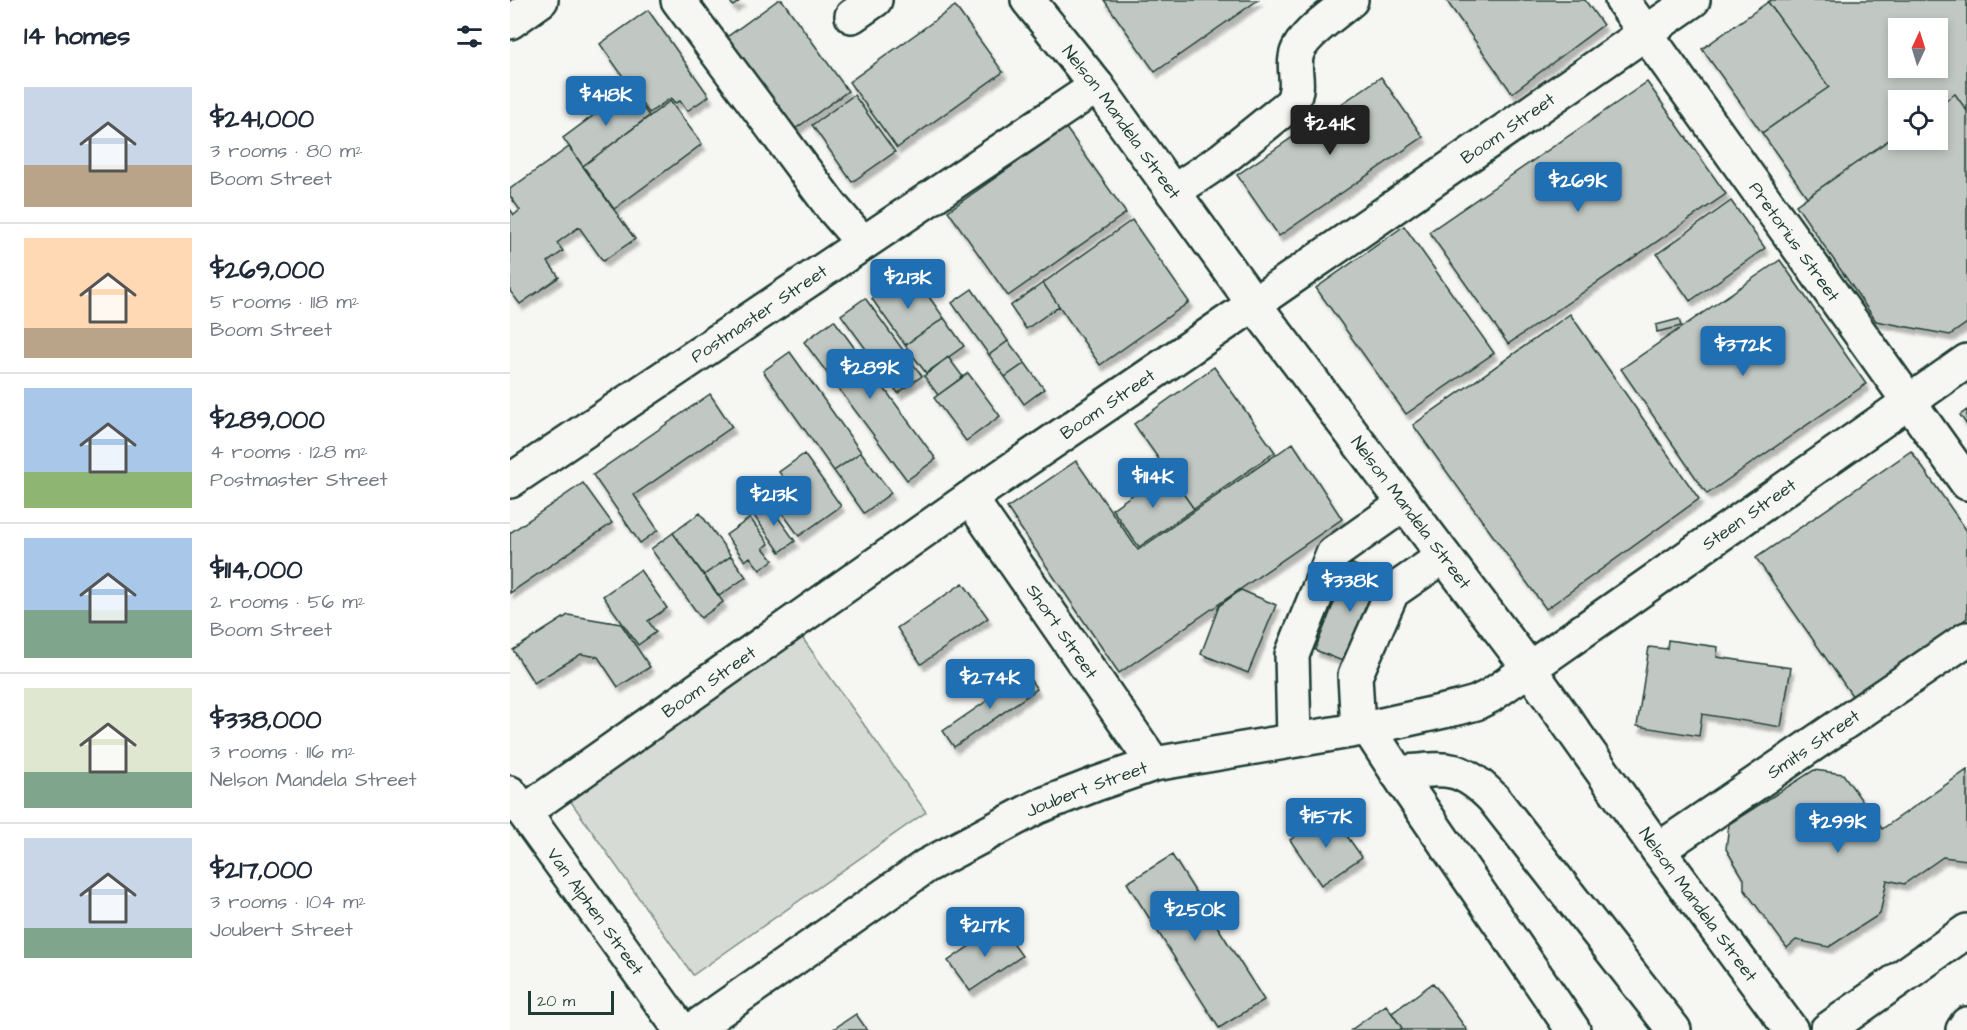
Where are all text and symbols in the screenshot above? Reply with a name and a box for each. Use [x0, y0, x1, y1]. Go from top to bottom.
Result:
text: 14 homes [24, 18, 130, 54]
north arrow [1888, 18, 1948, 78]
map controls [1888, 18, 1948, 150]
icon: filters [453, 20, 486, 53]
street label: Nelson Mandela Street [1056, 40, 1188, 205]
pin: $418K [564, 76, 648, 127]
text: $418K [580, 81, 632, 109]
street label: Boom Street [1455, 86, 1561, 170]
button: locate [1888, 90, 1948, 150]
text: $241,000 [210, 101, 314, 137]
pin: $241K [1288, 105, 1372, 156]
text: $241K [1305, 110, 1355, 138]
icon: home [72, 111, 144, 183]
text: 3 rooms · 80 m² [210, 137, 363, 165]
pin: $269K [1536, 162, 1620, 213]
text: Boom Street [210, 165, 332, 193]
text: $269K [1549, 167, 1607, 195]
street label: Pretorius Street [1743, 177, 1847, 307]
text: $269,000 [210, 252, 324, 288]
street label: Postmaster Street [686, 258, 833, 369]
pin: $213K [866, 259, 950, 310]
icon: home [72, 262, 144, 334]
text: $213K [884, 264, 932, 292]
text: 5 rooms · 118 m² [210, 288, 359, 316]
text: Boom Street [210, 316, 332, 344]
pin: $372K [1701, 326, 1785, 377]
text: $372K [1714, 331, 1772, 359]
pin: $289K [828, 349, 912, 400]
text: $289K [840, 354, 900, 382]
street label: Boom Street [1055, 362, 1161, 445]
text: $289,000 [210, 402, 325, 438]
icon: home [72, 412, 144, 484]
street label: Nelson Mandela Street [1345, 431, 1478, 595]
text: 4 rooms · 128 m² [210, 438, 368, 466]
pin: $114K [1111, 458, 1195, 509]
text: $114K [1132, 463, 1174, 491]
text: Postmaster Street [210, 466, 388, 494]
street label: Steen Street [1697, 472, 1802, 556]
pin: $213K [732, 476, 816, 527]
text: $213K [750, 481, 798, 509]
text: $114,000 [210, 552, 303, 588]
icon: home [72, 562, 144, 634]
pin: $338K [1308, 562, 1392, 613]
text: $338K [1322, 567, 1378, 595]
street label: Short Street [1020, 579, 1104, 684]
text: 2 rooms · 56 m² [210, 588, 365, 616]
text: Boom Street [210, 616, 332, 644]
street label: Boom Street [657, 640, 761, 724]
pin: $274K [948, 659, 1032, 710]
text: $274K [960, 664, 1020, 692]
text: $338,000 [210, 702, 322, 738]
street label: Smits Street [1762, 703, 1865, 785]
icon: home [72, 712, 144, 784]
text: 3 rooms · 116 m² [210, 738, 355, 766]
street label: Joubert Street [1021, 754, 1151, 824]
text: Nelson Mandela Street [210, 766, 417, 794]
pin: $157K [1284, 798, 1368, 849]
text: $157K [1300, 803, 1352, 831]
pin: $299K [1796, 803, 1880, 854]
text: $299K [1809, 808, 1867, 836]
street label: Nelson Mandela Street [1633, 822, 1764, 987]
street label: Van Alphen Street [541, 843, 650, 981]
text: $217,000 [210, 852, 313, 888]
icon: home [72, 862, 144, 934]
text: 3 rooms · 104 m² [210, 888, 366, 916]
pin: $250K [1153, 891, 1237, 942]
text: $250K [1164, 896, 1226, 924]
pin: $217K [943, 907, 1027, 958]
text: $217K [960, 912, 1010, 940]
text: Joubert Street [210, 916, 353, 944]
scale bar [528, 988, 614, 1016]
text: 20 m [537, 990, 575, 1012]

